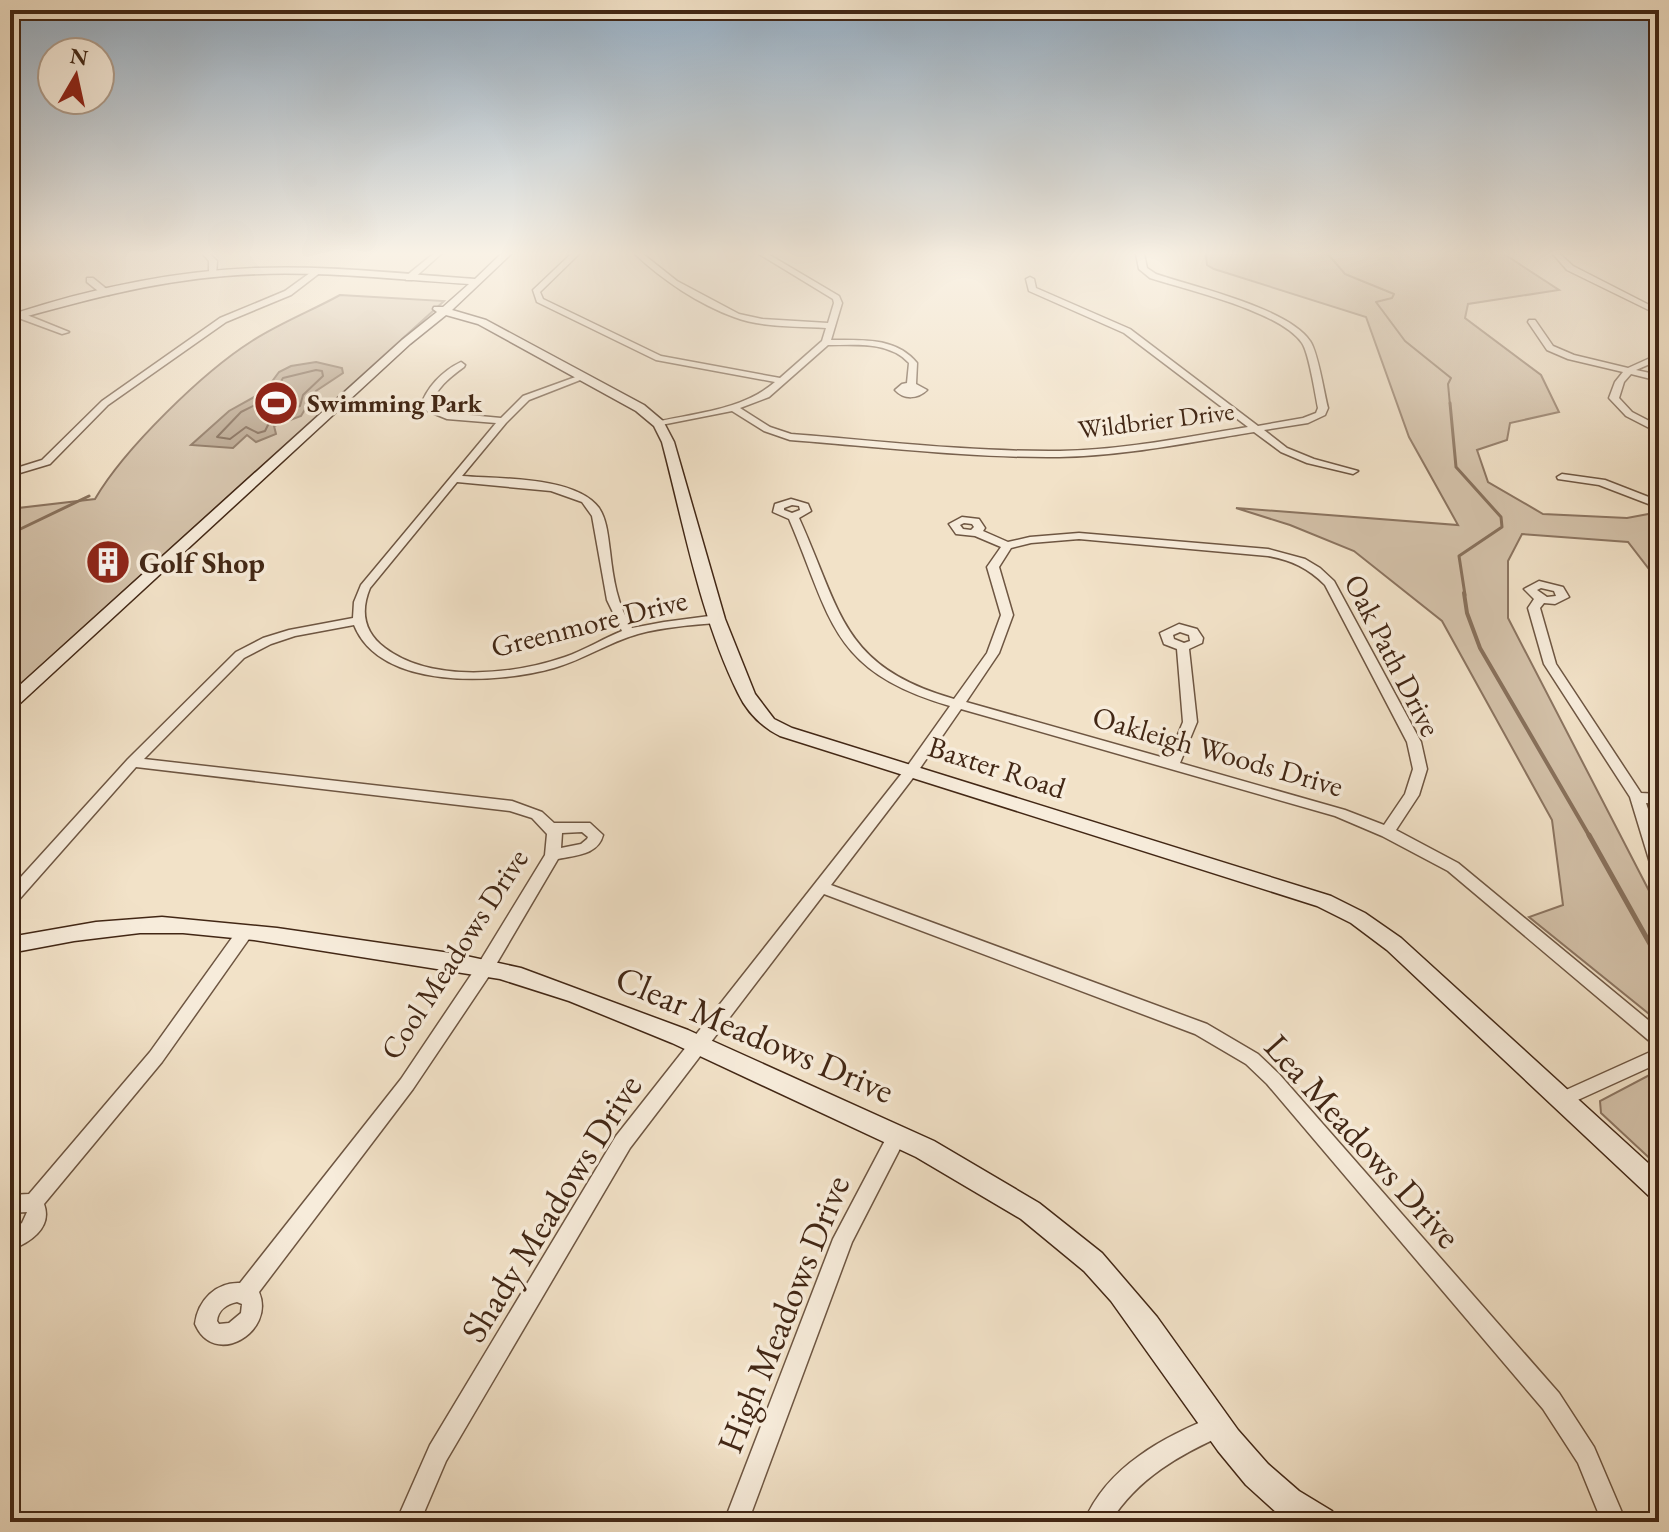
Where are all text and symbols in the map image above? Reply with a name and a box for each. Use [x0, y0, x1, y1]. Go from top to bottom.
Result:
north arrow [36, 36, 116, 116]
text: N [68, 41, 90, 72]
sports icon: Swimming Park [252, 379, 300, 427]
place label: Swimming Park [307, 386, 483, 420]
street label: Wildbrier Drive [1076, 394, 1236, 446]
building icon: Golf Shop [84, 538, 132, 586]
place label: Golf Shop [139, 543, 265, 582]
street label: Oak Path Drive [1335, 567, 1451, 743]
street label: Greenmore Drive [487, 580, 691, 666]
street label: Oakleigh Woods Drive [1088, 697, 1348, 805]
street label: Baxter Road [923, 726, 1072, 808]
street label: Cool Meadows Drive [371, 841, 537, 1067]
street label: Clear Meadows Drive [609, 954, 901, 1114]
street label: Lea Meadows Drive [1254, 1024, 1472, 1258]
street label: Shady Meadows Drive [450, 1065, 652, 1351]
street label: High Meadows Drive [706, 1168, 860, 1460]

